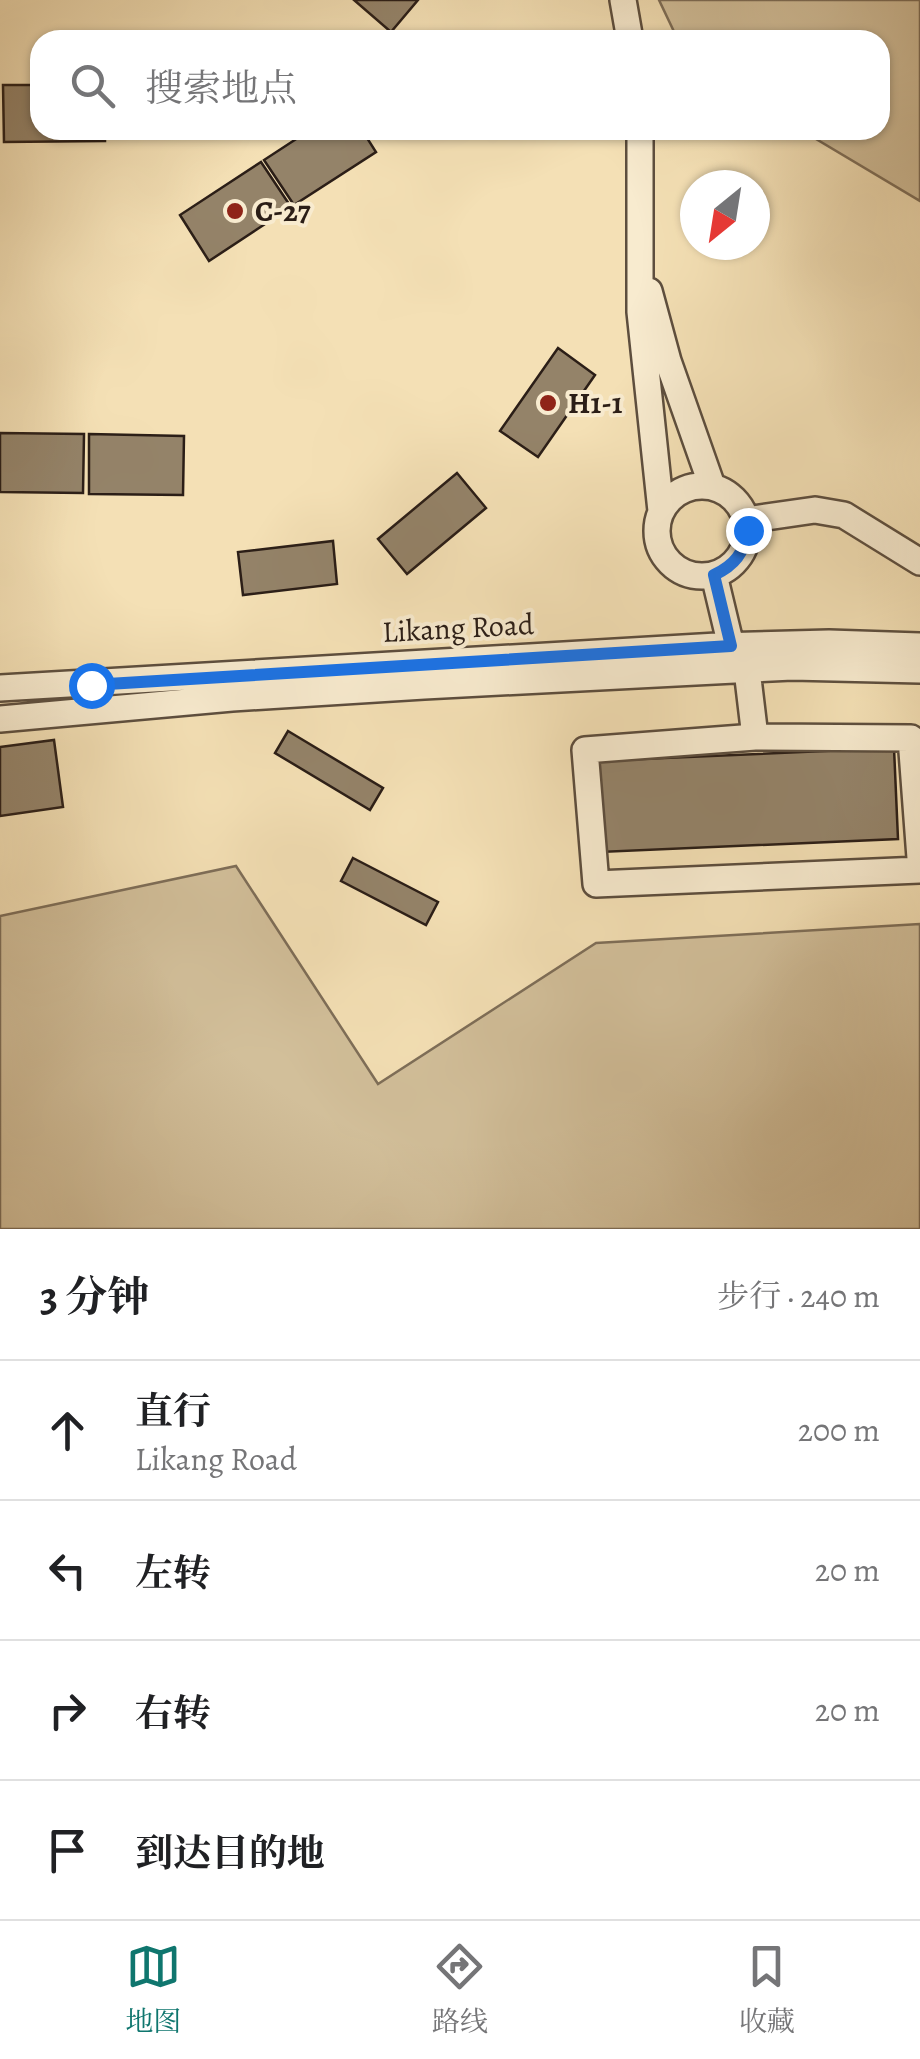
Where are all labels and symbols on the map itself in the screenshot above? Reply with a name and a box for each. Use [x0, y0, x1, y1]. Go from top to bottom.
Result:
north arrow [680, 170, 770, 260]
place label: C-27 [255, 191, 311, 231]
marker: C-27 [224, 200, 246, 222]
place label: H1-1 [568, 383, 623, 423]
marker: H1-1 [537, 392, 559, 414]
route end [726, 508, 772, 554]
street label: Likang Road [381, 604, 536, 652]
route start [69, 663, 115, 709]

